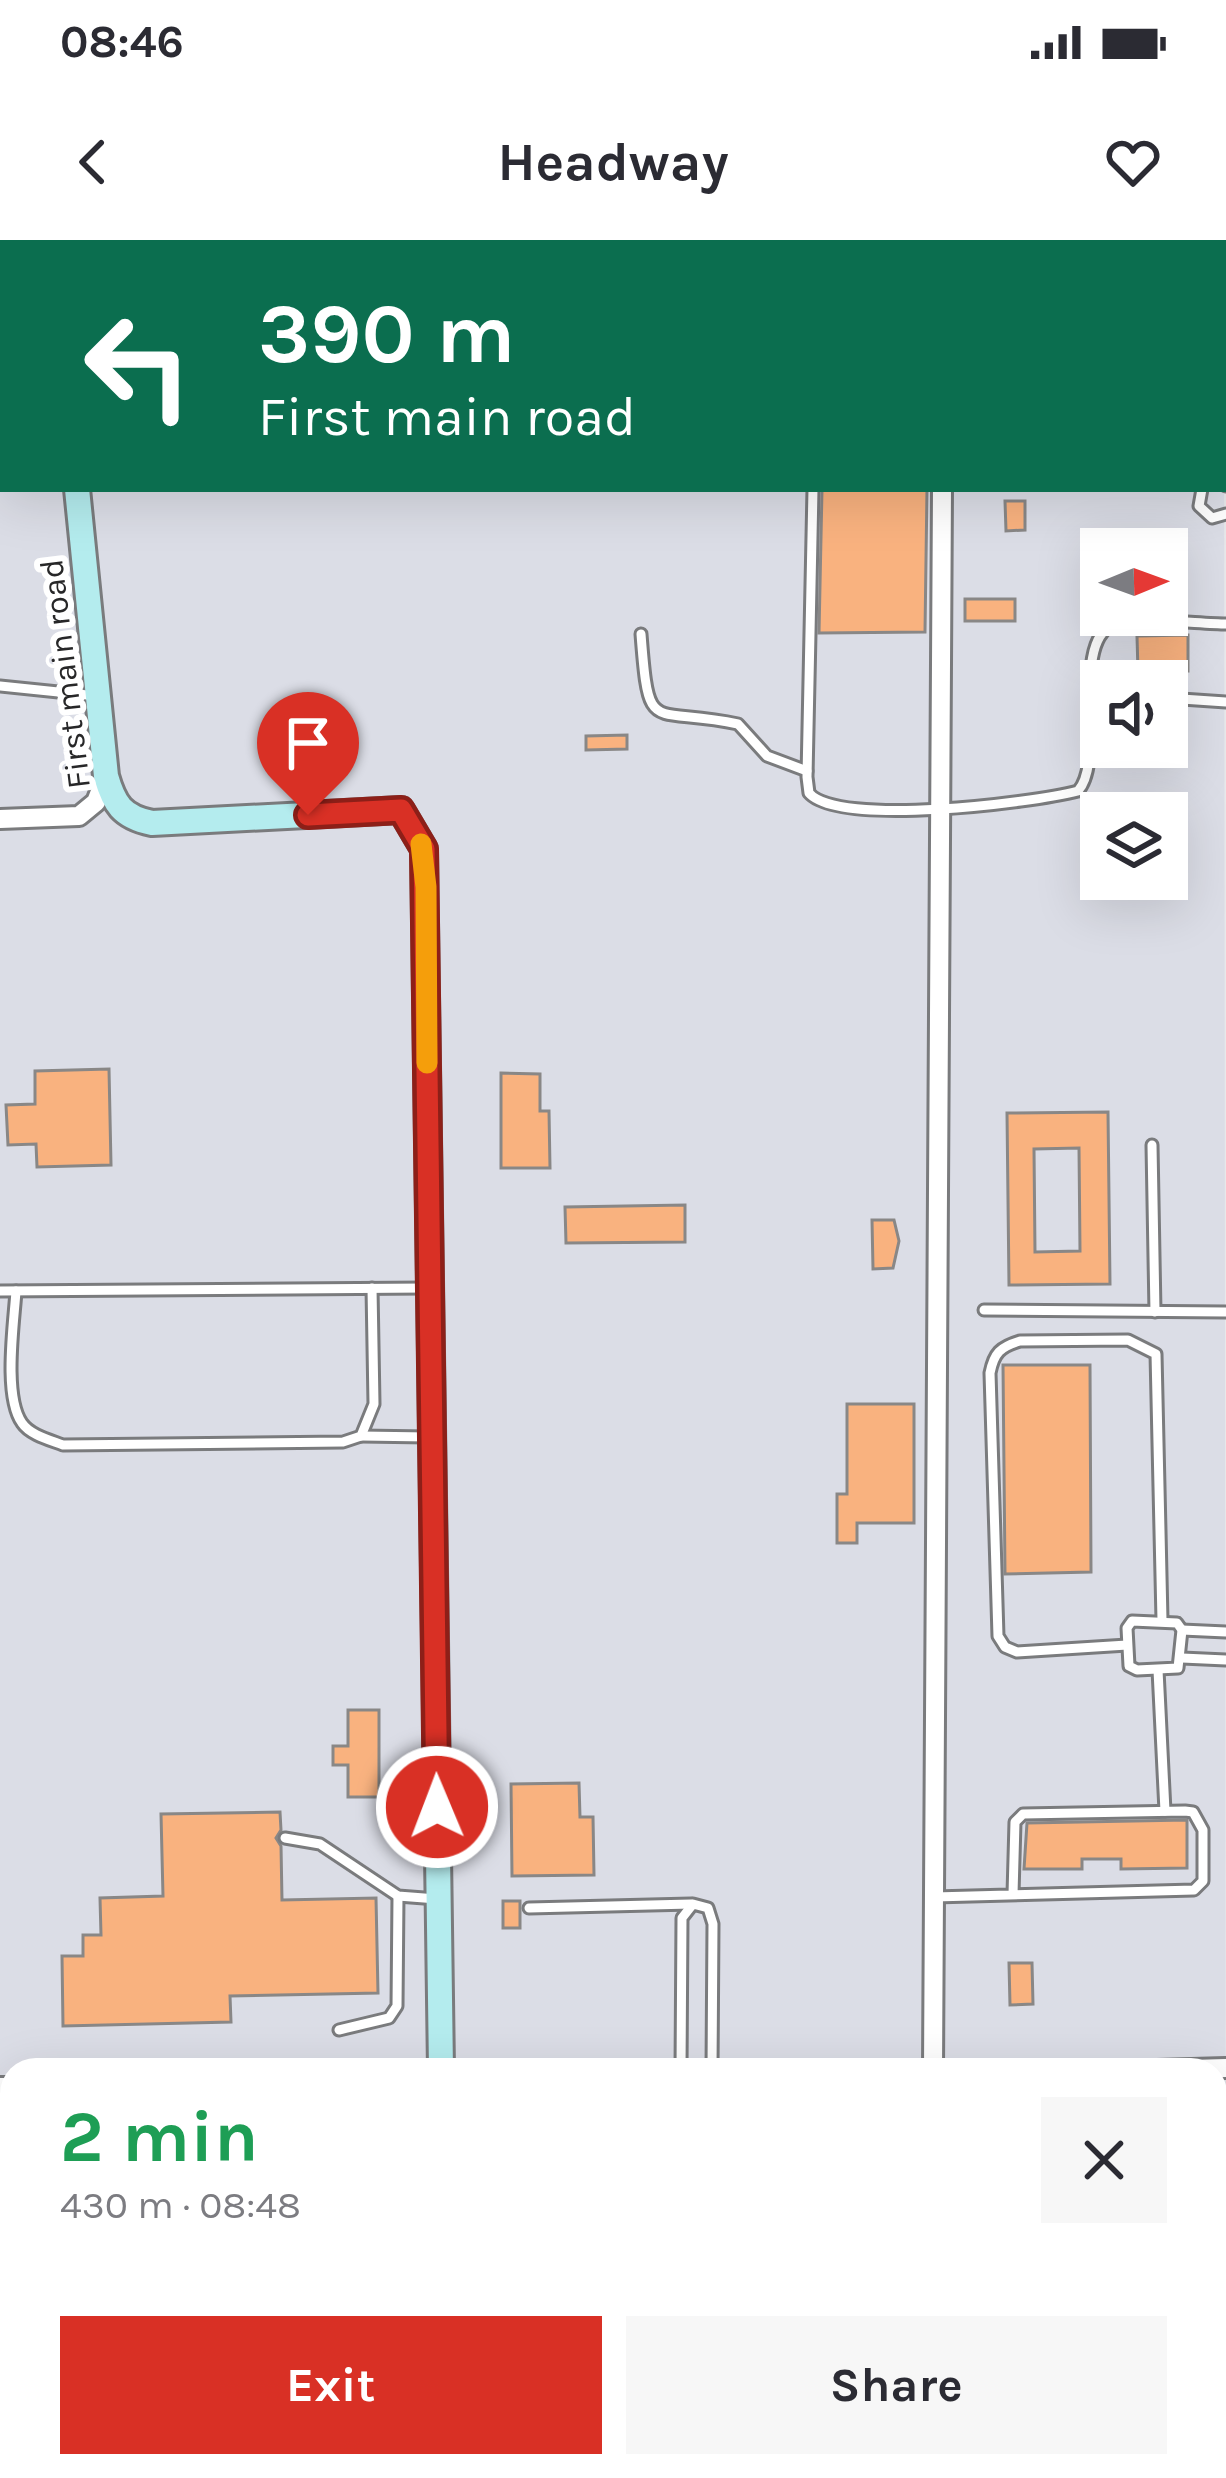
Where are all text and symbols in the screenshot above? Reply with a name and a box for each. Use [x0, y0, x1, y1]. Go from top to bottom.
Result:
text: 08:46 [60, 16, 184, 68]
icon: back [60, 129, 126, 195]
icon: heart [1100, 129, 1166, 195]
text: Headway [497, 130, 729, 194]
text: 390 m [258, 285, 516, 383]
icon: left [60, 288, 216, 444]
text: First main road [258, 385, 636, 449]
north arrow [1080, 528, 1188, 636]
map controls [1080, 528, 1188, 900]
street label: First main road [32, 557, 98, 791]
button: sound [1080, 660, 1188, 768]
pin [257, 692, 359, 815]
icon: arrive [275, 710, 341, 776]
button: layers [1080, 792, 1188, 900]
position arrow [374, 1744, 500, 1870]
text: 2 min [60, 2095, 259, 2179]
button: close [1041, 2097, 1167, 2223]
text: 430 m · 08:48 [60, 2182, 301, 2228]
button: Exit [60, 2316, 602, 2454]
button: Share [626, 2316, 1167, 2454]

